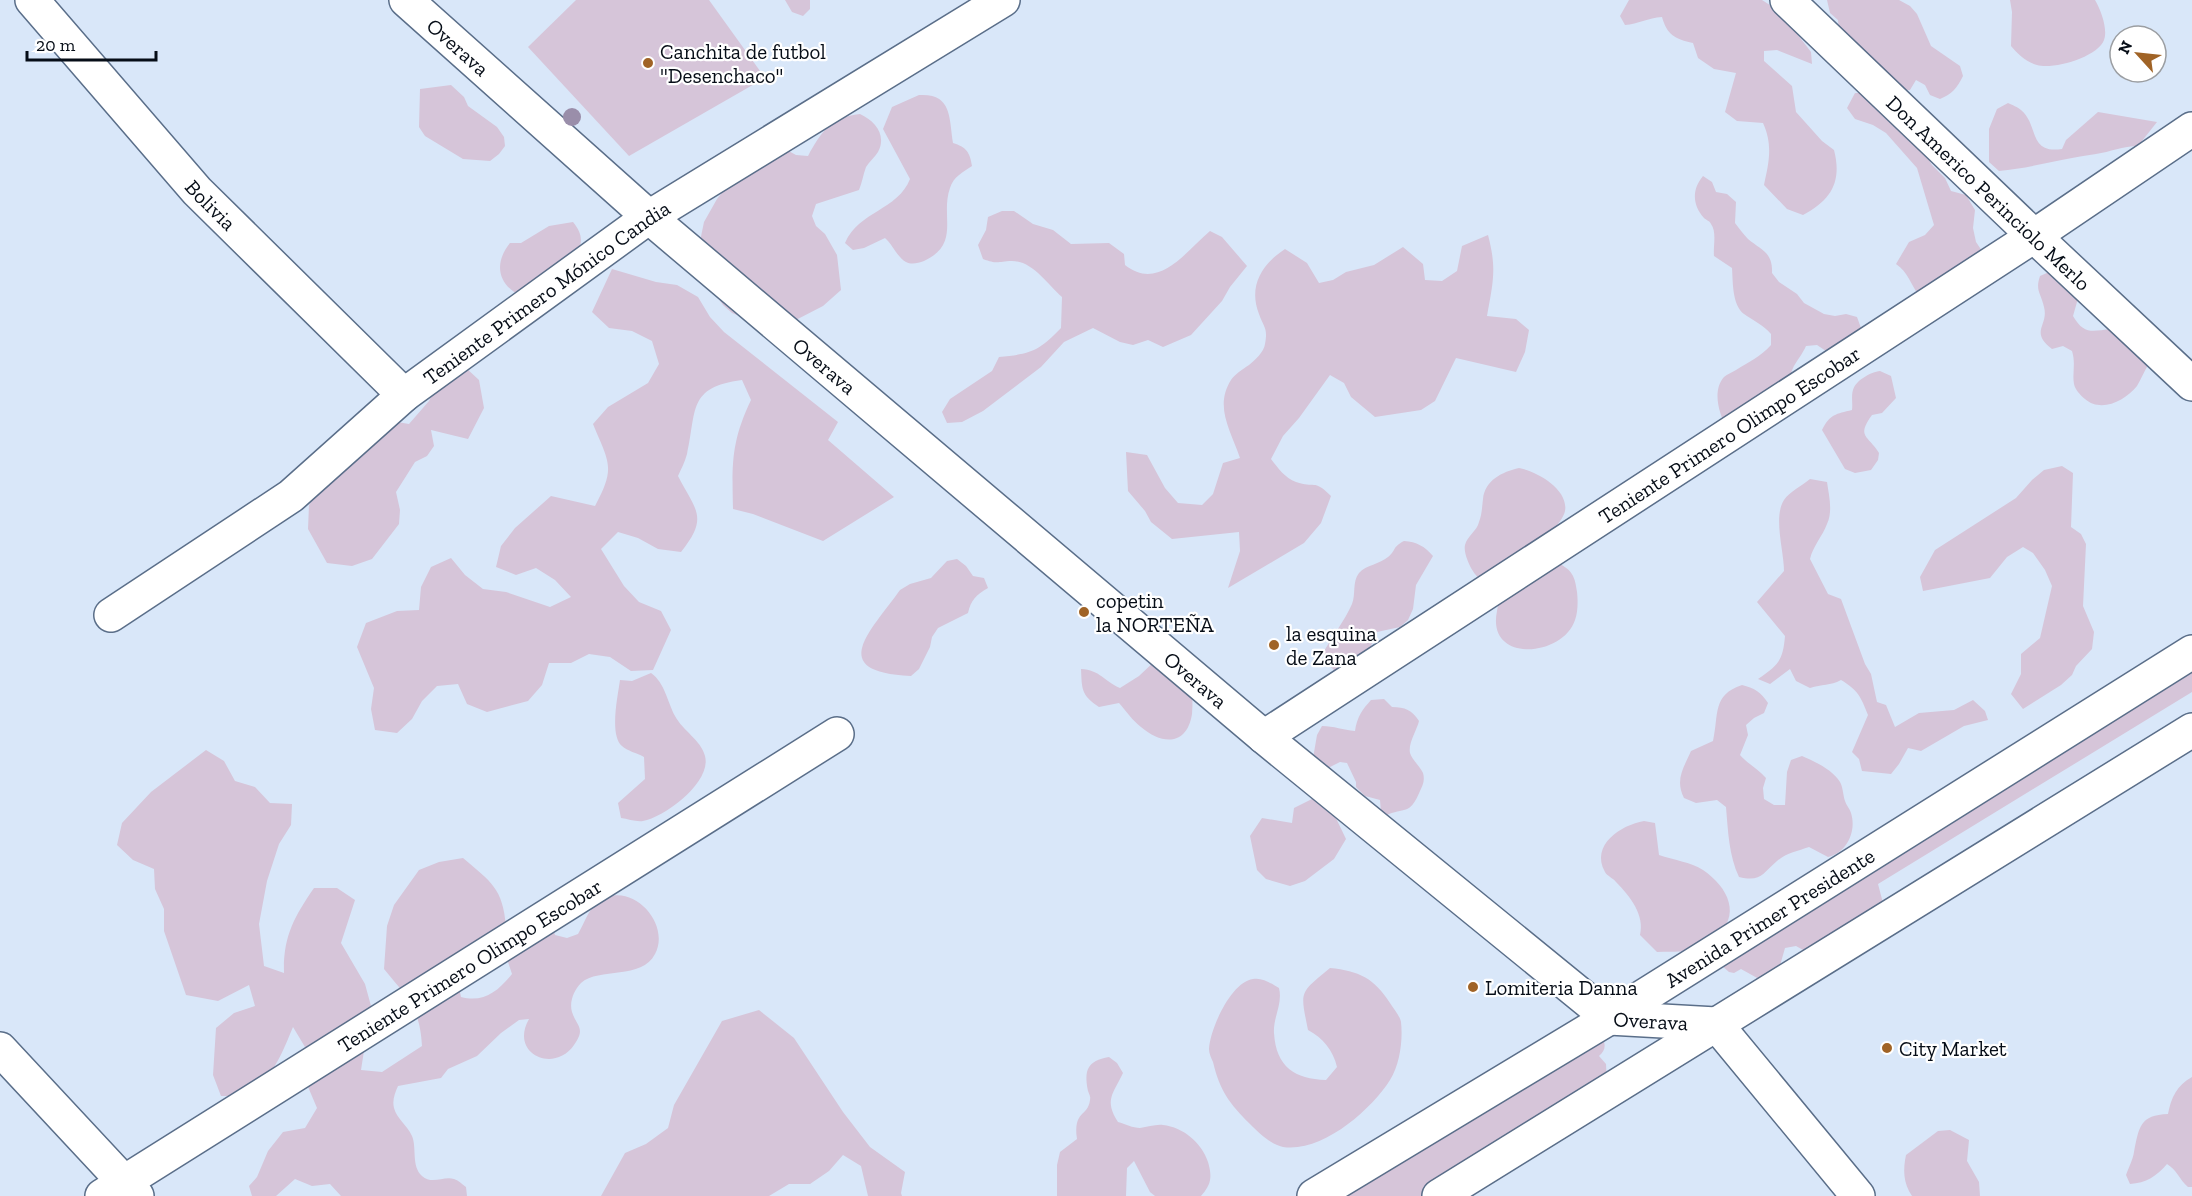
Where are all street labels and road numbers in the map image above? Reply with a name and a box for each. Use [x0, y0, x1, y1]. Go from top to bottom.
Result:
street label: Overava [422, 12, 494, 81]
street label: Don Americo Perinciolo Merlo [1882, 90, 2096, 295]
street label: Bolivia [180, 174, 242, 235]
street label: Teniente Primero Mónico Candia [418, 195, 674, 390]
street label: Overava [788, 332, 861, 399]
street label: Teniente Primero Olimpo Escobar [1594, 340, 1865, 529]
street label: Overava [1159, 646, 1233, 713]
street label: Avenida Primer Presidente [1660, 842, 1879, 992]
street label: Teniente Primero Olimpo Escobar [333, 873, 606, 1057]
street label: Overava [1613, 1006, 1689, 1035]

